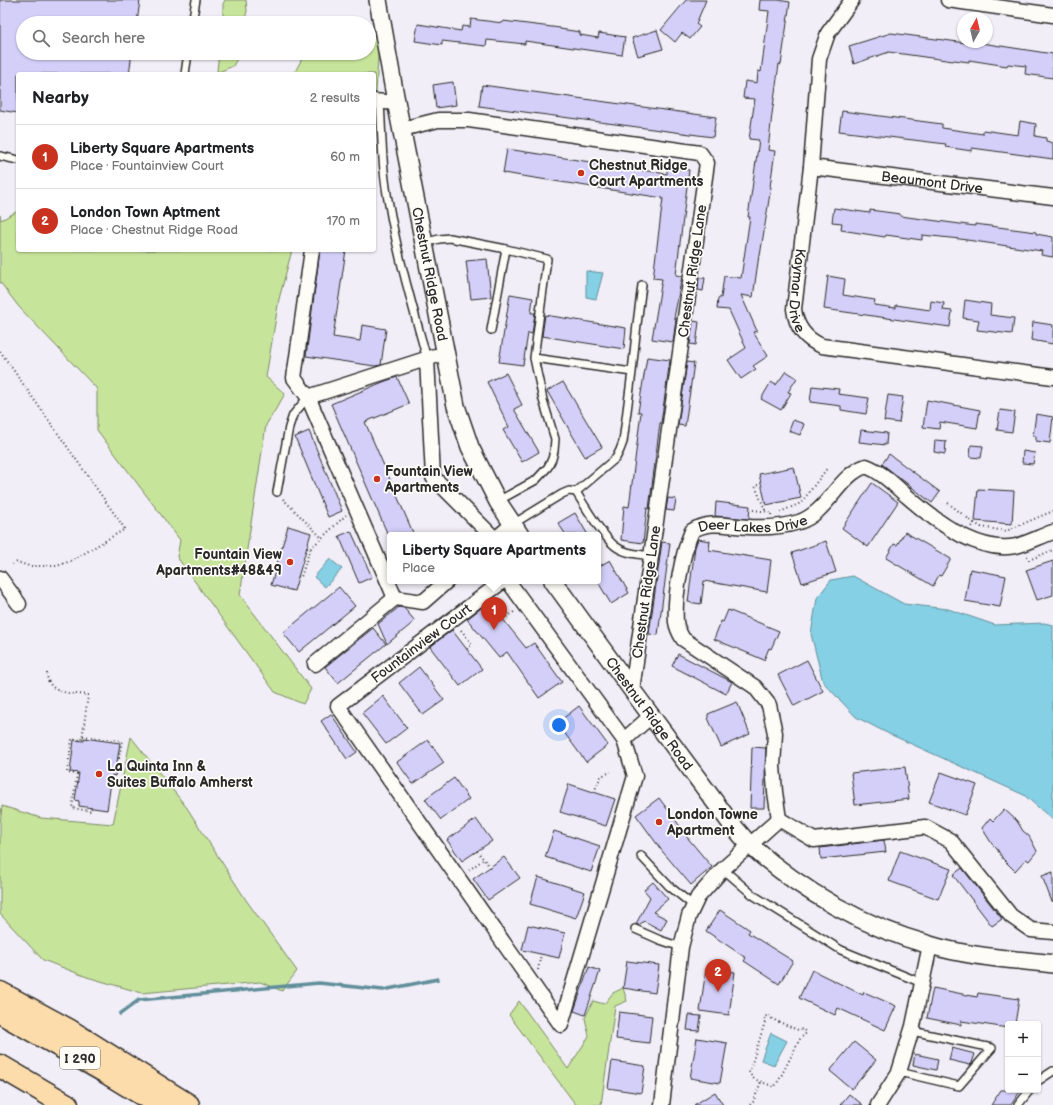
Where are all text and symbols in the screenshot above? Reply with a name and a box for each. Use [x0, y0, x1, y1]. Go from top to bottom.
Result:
north arrow [957, 12, 993, 48]
search box [16, 16, 376, 60]
icon: search [30, 27, 52, 49]
text: Search here [62, 29, 145, 48]
text: Nearby [32, 88, 89, 108]
text: 2 results [310, 90, 360, 106]
text: Liberty Square Apartments [70, 139, 254, 158]
text: 1 [42, 149, 48, 165]
text: 60 m [330, 149, 360, 165]
place label: Chestnut Ridge Court Apartments [589, 157, 703, 190]
text: Place · Fountainview Court [70, 158, 224, 174]
marker: Chestnut Ridge Court Apartments [576, 168, 586, 178]
street label: Beaumont Drive [880, 168, 984, 197]
text: London Town Aptment [70, 203, 220, 222]
street label: Chestnut Ridge Lane [675, 203, 710, 339]
street label: Chestnut Ridge Road [408, 206, 451, 343]
text: 2 [41, 213, 49, 229]
text: 170 m [327, 213, 360, 229]
text: Place · Chestnut Ridge Road [70, 222, 238, 238]
street label: Kaymar Drive [785, 247, 809, 336]
place label: Fountain View Apartments [384, 463, 473, 496]
marker: Fountain View Apartments [372, 474, 382, 484]
street label: Deer Lakes Drive [696, 512, 810, 536]
street label: Chestnut Ridge Lane [629, 524, 664, 660]
popup [387, 532, 601, 584]
text: Liberty Square Apartments [402, 541, 586, 560]
place label: Fountain View Apartments#48&49 [155, 546, 283, 579]
marker: Fountain View Apartments#48&49 [285, 557, 295, 567]
text: Place [402, 560, 435, 576]
pin: 1 [481, 597, 507, 630]
street label: Fountainview Court [368, 600, 475, 687]
street label: Chestnut Ridge Road [602, 654, 697, 774]
your location [549, 715, 569, 735]
place label: La Quinta Inn & Suites Buffalo Amherst [107, 758, 253, 791]
marker: La Quinta Inn & Suites Buffalo Amherst [94, 769, 104, 779]
place label: London Towne Apartment [666, 806, 758, 839]
marker: London Towne Apartment [654, 817, 664, 827]
pin: 2 [705, 959, 731, 992]
map controls [1005, 1021, 1041, 1093]
button: + [1005, 1021, 1041, 1057]
road number: I 290 [60, 1047, 100, 1069]
button: − [1005, 1057, 1041, 1093]

